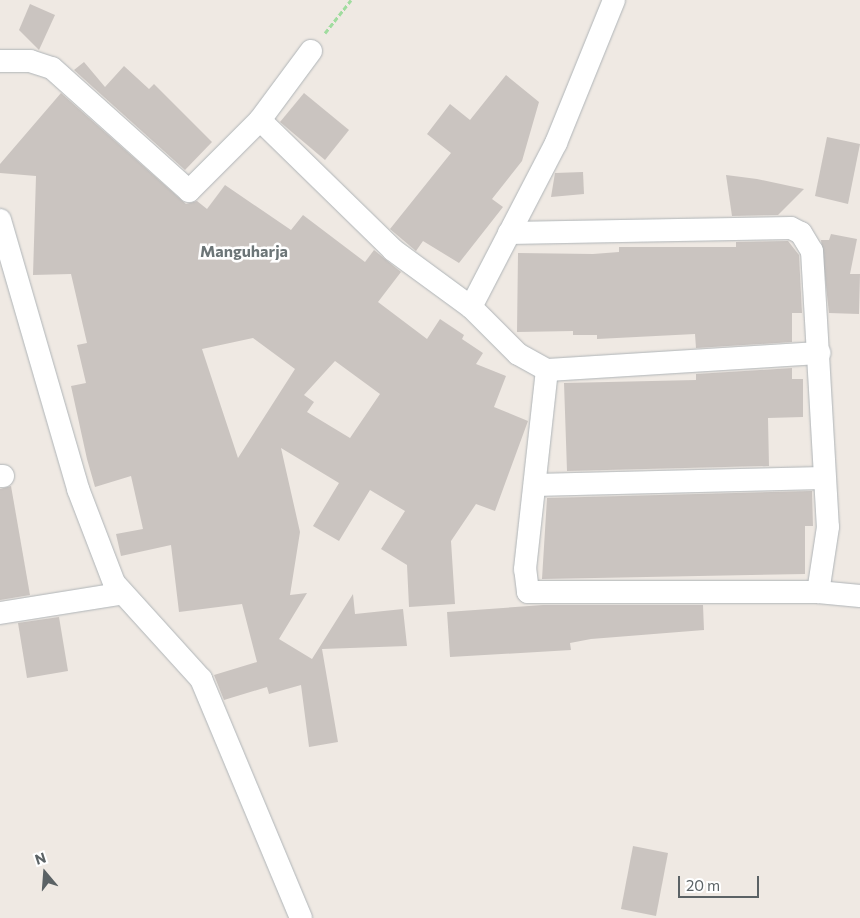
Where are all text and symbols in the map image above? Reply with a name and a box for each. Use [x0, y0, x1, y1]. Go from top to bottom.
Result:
district label: Manguharja [200, 241, 288, 261]
north arrow [20, 848, 70, 898]
text: N [33, 849, 48, 868]
scale bar [680, 866, 761, 898]
text: 20 m [686, 876, 720, 894]

